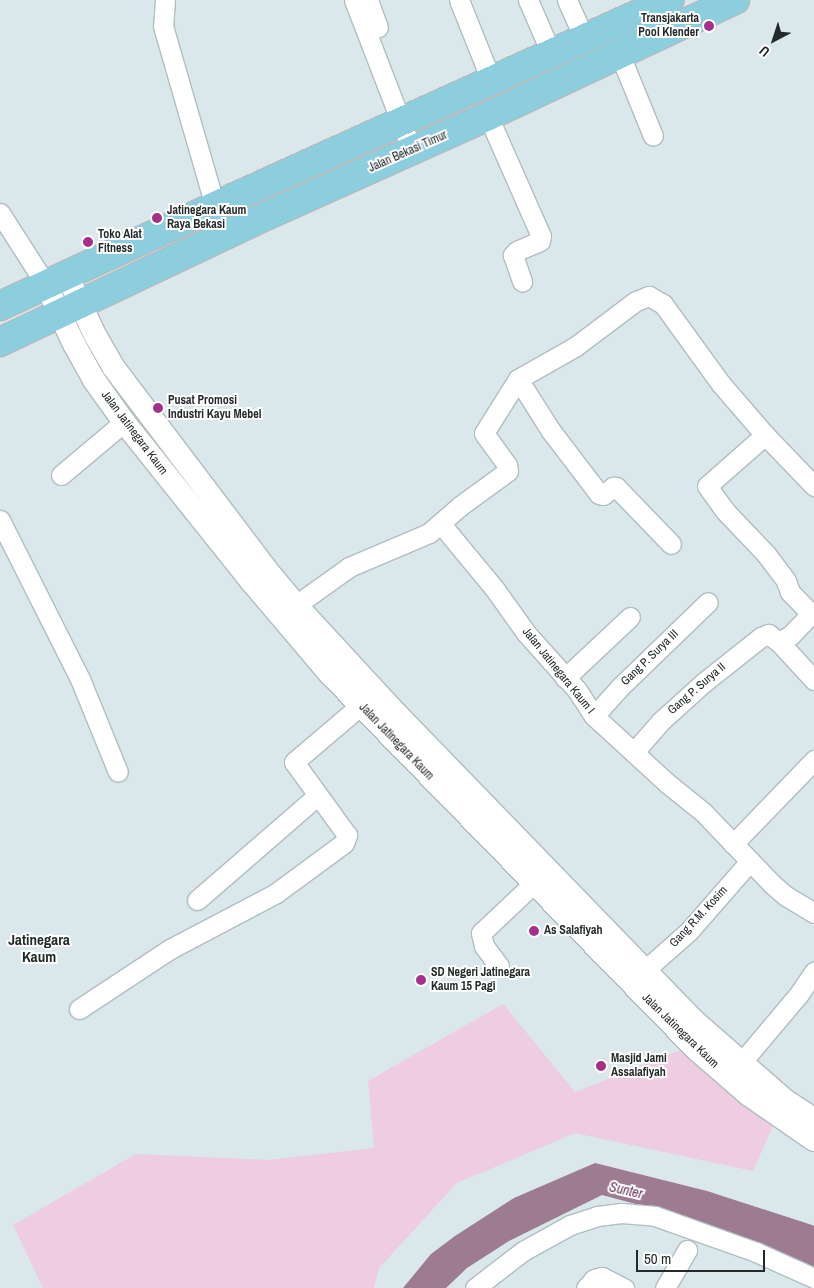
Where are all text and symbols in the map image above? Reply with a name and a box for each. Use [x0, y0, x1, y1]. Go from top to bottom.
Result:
place label: Transjakarta Pool Klender [638, 12, 699, 40]
north arrow [749, 15, 799, 65]
marker: Transjakarta Pool Klender [703, 20, 715, 32]
text: U [755, 42, 773, 61]
street label: Jalan Bekasi Timur [366, 128, 450, 176]
place label: Jatinegara Kaum Raya Bekasi [167, 204, 246, 232]
marker: Jatinegara Kaum Raya Bekasi [151, 212, 163, 224]
place label: Toko Alat Fitness [98, 228, 142, 256]
marker: Toko Alat Fitness [82, 236, 94, 248]
street label: Jalan Jatinegara Kaum [98, 388, 170, 478]
place label: Pusat Promosi Industri Kayu Mebel [168, 394, 262, 422]
marker: Pusat Promosi Industri Kayu Mebel [152, 402, 164, 414]
street label: Jalan Jatinegara Kaum I [519, 625, 597, 717]
street label: Gang P. Surya III [618, 627, 682, 689]
street label: Gang P. Surya II [665, 660, 729, 718]
street label: Jalan Jatinegara Kaum [356, 701, 436, 783]
street label: Gang R.M. Kosim [667, 883, 731, 951]
place label: As Salafiyah [544, 924, 603, 938]
marker: As Salafiyah [528, 925, 540, 937]
district label: Jatinegara Kaum [8, 930, 70, 965]
place label: SD Negeri Jatinegara Kaum 15 Pagi [431, 966, 530, 994]
marker: SD Negeri Jatinegara Kaum 15 Pagi [415, 974, 427, 986]
street label: Jalan Jatinegara Kaum [639, 991, 721, 1071]
place label: Masjid Jami Assalafiyah [611, 1052, 667, 1080]
marker: Masjid Jami Assalafiyah [595, 1060, 607, 1072]
water label: Sunter [608, 1178, 644, 1202]
scale bar [639, 1240, 768, 1272]
text: 50 m [644, 1248, 671, 1269]

